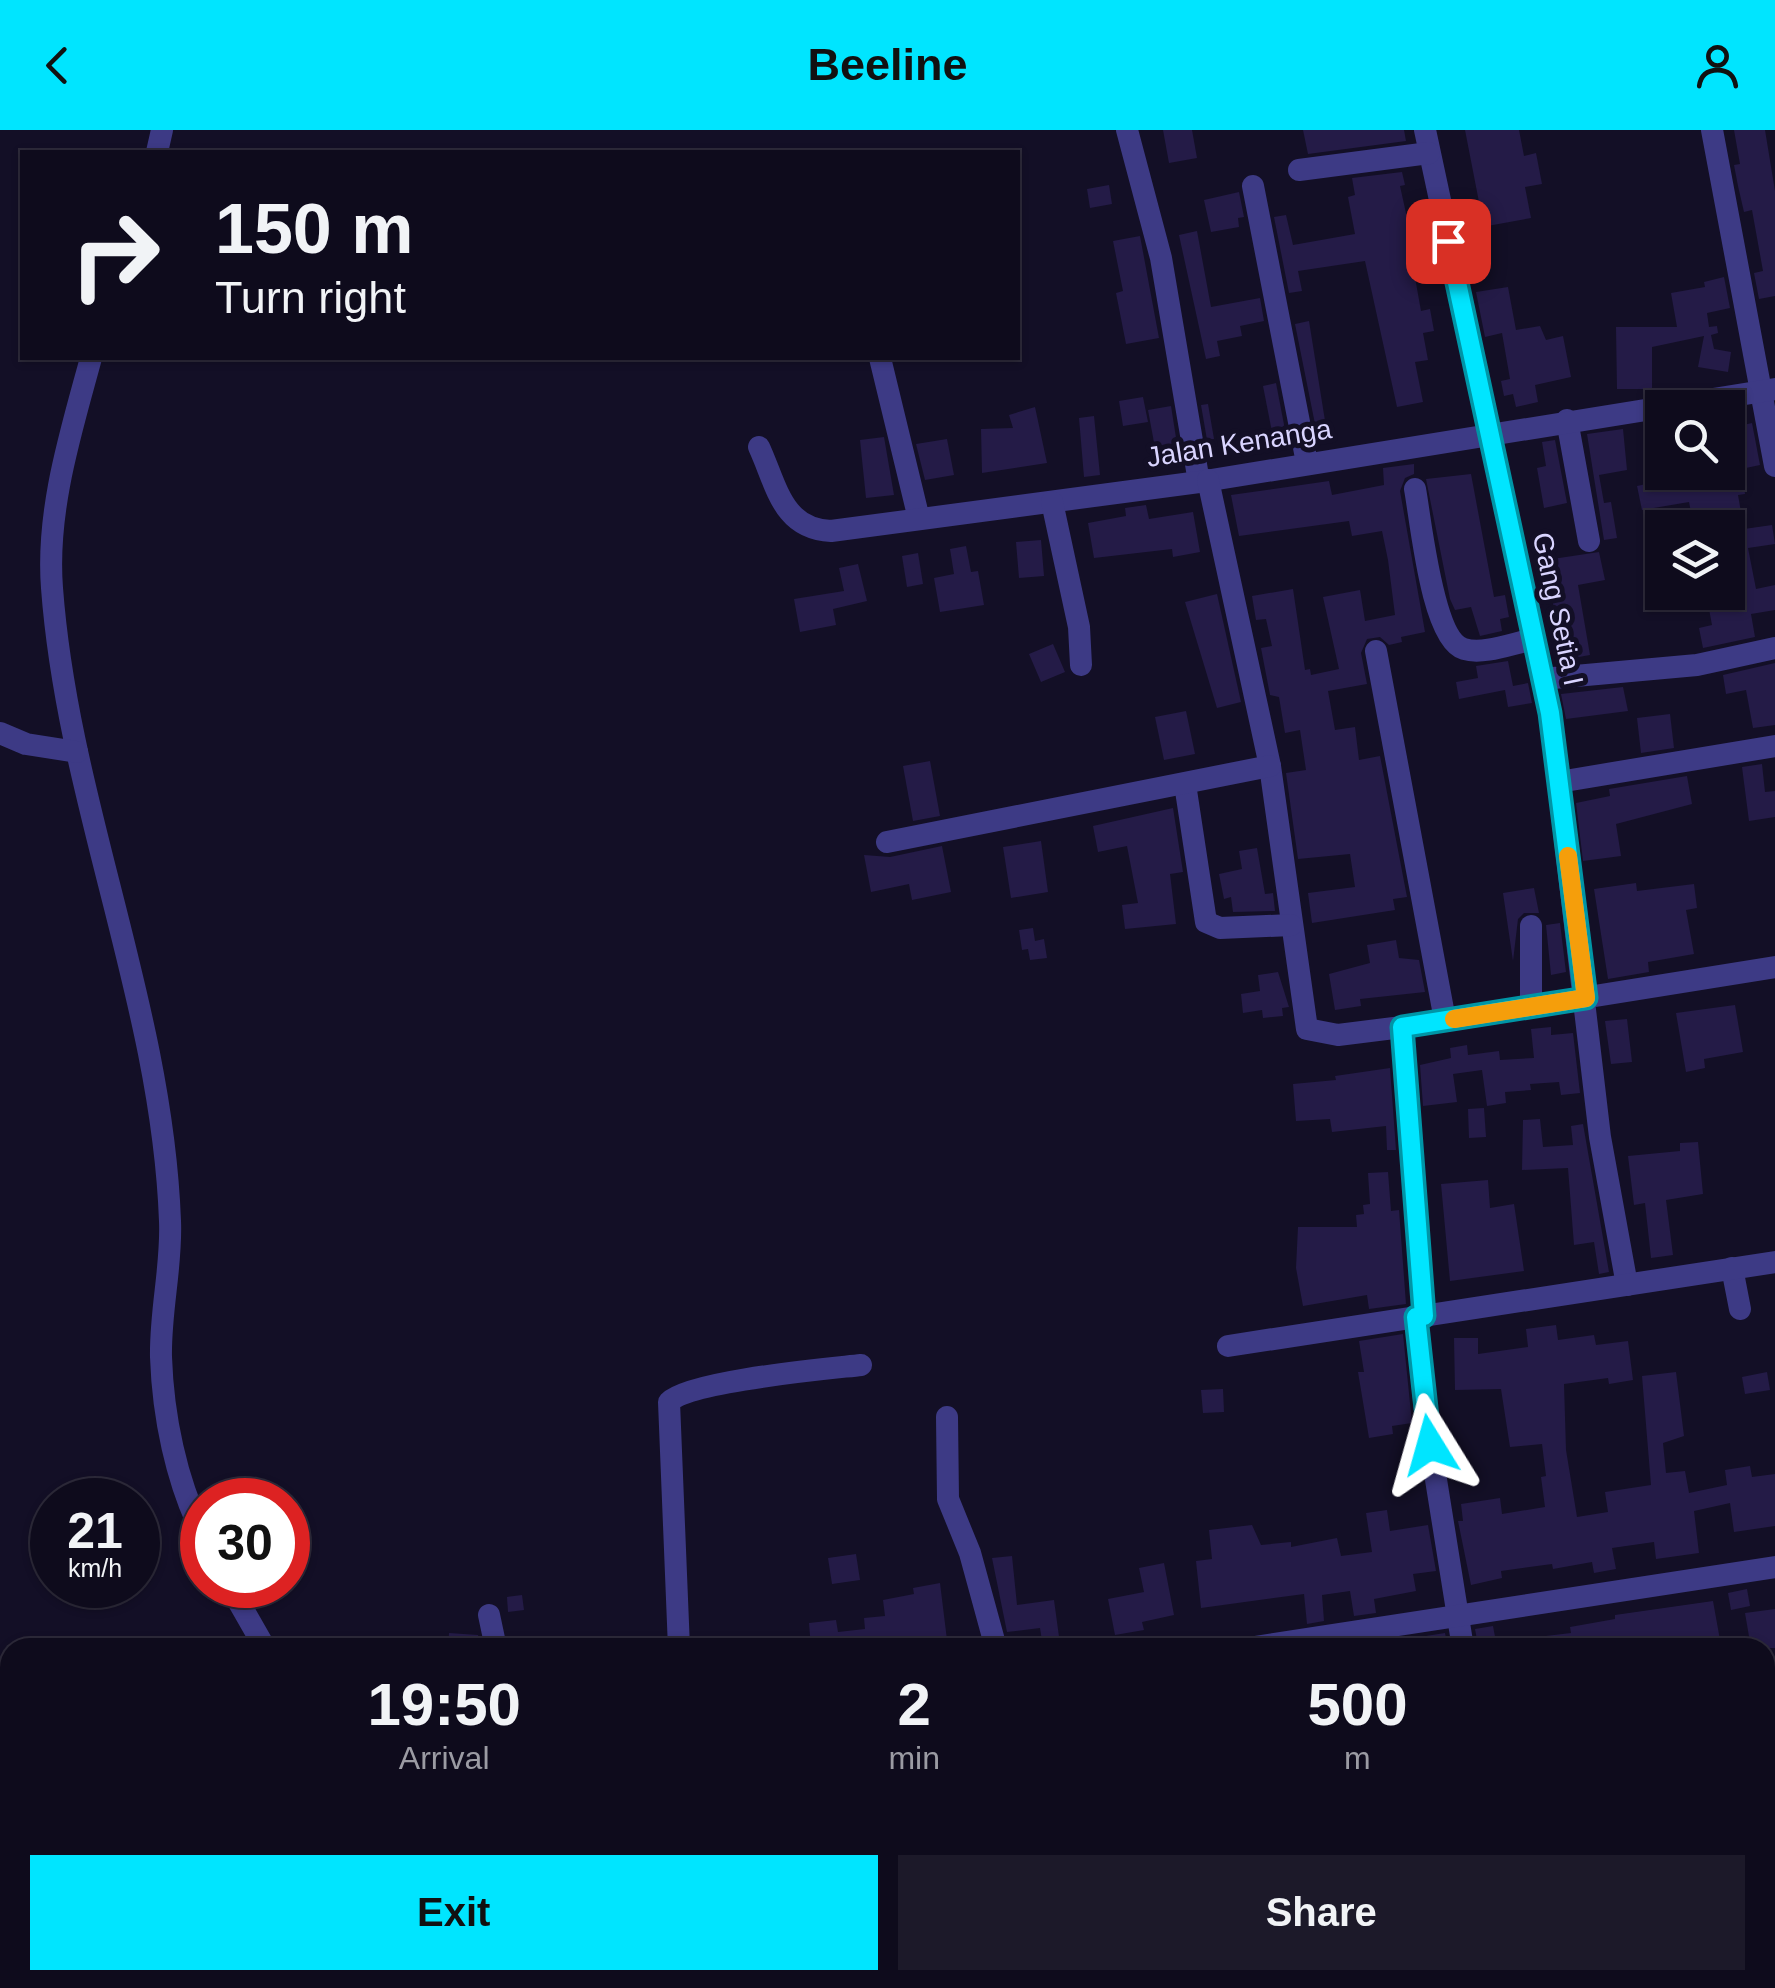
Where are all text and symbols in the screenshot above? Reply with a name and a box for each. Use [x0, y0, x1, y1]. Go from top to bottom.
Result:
icon: back [30, 38, 85, 93]
icon: person [1690, 38, 1745, 93]
text: Beeline [807, 39, 968, 90]
icon: right [50, 190, 180, 320]
text: 150 m [215, 190, 413, 268]
pin [1406, 199, 1491, 284]
icon: arrive [1421, 214, 1476, 269]
text: Turn right [215, 272, 406, 323]
map controls [1645, 390, 1745, 610]
button: search [1645, 390, 1745, 490]
street label: Jalan Kenanga [1144, 413, 1334, 473]
button: layers [1645, 510, 1745, 610]
street label: Gang Setia I [1527, 530, 1589, 688]
position arrow [1378, 1393, 1482, 1497]
speed limit sign: 30 [180, 1478, 310, 1608]
text: 21 [67, 1503, 123, 1559]
text: km/h [68, 1554, 122, 1582]
text: 19:50 [367, 1671, 521, 1738]
text: 2 [897, 1671, 931, 1738]
text: 500 [1307, 1671, 1408, 1738]
text: Arrival [399, 1740, 490, 1776]
text: min [888, 1740, 940, 1776]
text: m [1344, 1740, 1371, 1776]
button: Exit [30, 1855, 878, 1970]
button: Share [898, 1855, 1745, 1970]

